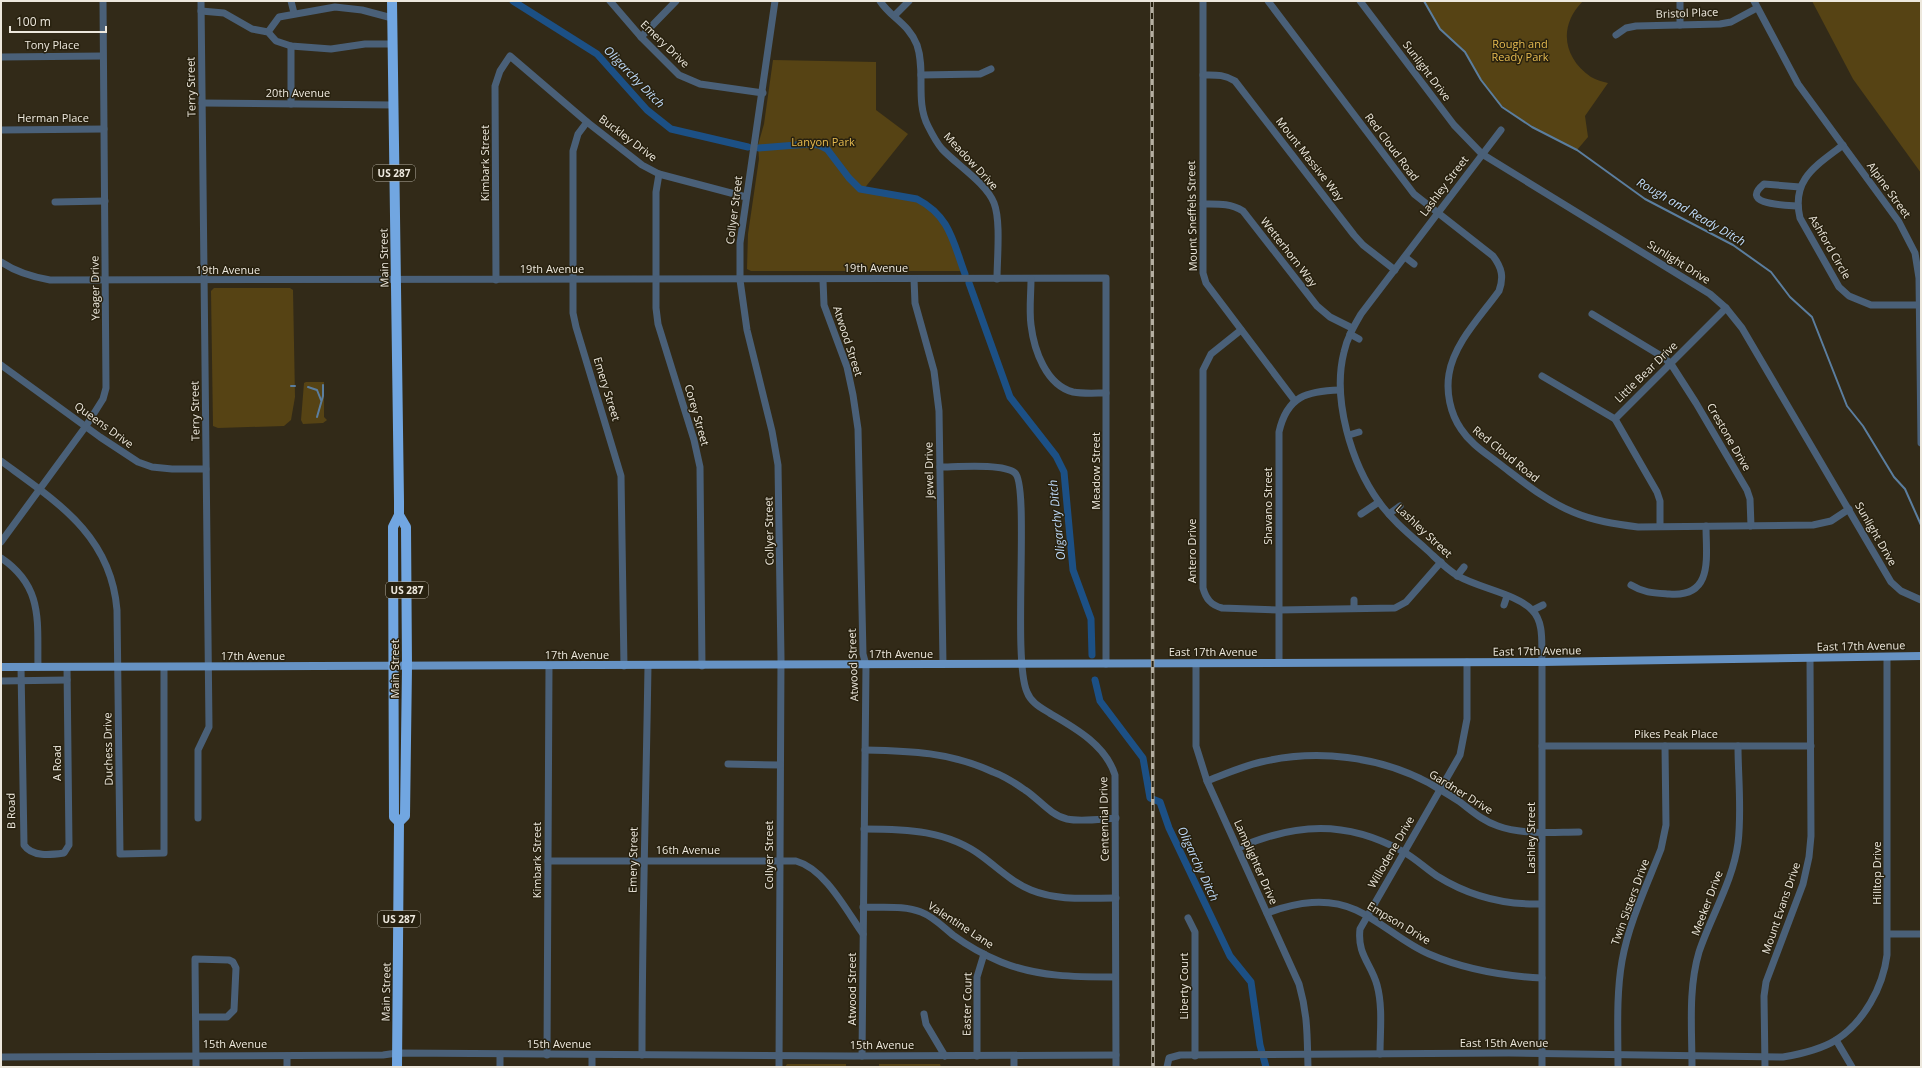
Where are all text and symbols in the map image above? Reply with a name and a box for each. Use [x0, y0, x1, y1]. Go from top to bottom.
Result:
street label: Bristol Place [1655, 4, 1719, 21]
scale bar [10, 8, 106, 34]
text: 100 m [16, 13, 51, 30]
street label: Emery Drive [638, 17, 693, 71]
park label: Rough and Ready Park [1491, 36, 1549, 64]
street label: Tony Place [25, 37, 79, 52]
street label: Sunlight Drive [1400, 38, 1455, 104]
water label: Oligarchy Ditch [600, 42, 669, 112]
street label: Terry Street [182, 57, 199, 117]
street label: 20th Avenue [266, 85, 330, 100]
street label: Herman Place [17, 110, 89, 125]
street label: Red Cloud Road [1362, 110, 1423, 184]
street label: Buckley Drive [596, 111, 660, 164]
street label: Mount Massive Way [1273, 114, 1348, 204]
street label: Kimbark Street [477, 125, 492, 201]
street label: Meadow Drive [941, 129, 1002, 193]
park label: Lanyon Park [791, 134, 855, 149]
street label: Lashley Street [1416, 152, 1471, 219]
street label: Alpine Street [1864, 159, 1915, 221]
street label: Mount Sneffels Street [1183, 160, 1200, 272]
road number: US 287 [373, 165, 415, 181]
water label: Rough and Ready Ditch [1634, 173, 1749, 250]
street label: Collyer Street [722, 175, 745, 245]
street label: Ashford Circle [1806, 212, 1855, 282]
street label: Wetterhorn Way [1258, 214, 1321, 290]
street label: Main Street [375, 228, 392, 288]
street label: Sunlight Drive [1645, 236, 1714, 287]
street label: Yeager Drive [86, 255, 103, 321]
street label: 19th Avenue [844, 260, 908, 275]
street label: 19th Avenue [520, 261, 584, 276]
street label: 19th Avenue [196, 262, 260, 277]
street label: Atwood Street [830, 304, 867, 378]
street label: Little Bear Drive [1611, 338, 1680, 405]
street label: Emery Street [591, 355, 624, 423]
street label: Terry Street [186, 381, 203, 441]
street label: Corey Street [682, 382, 713, 447]
street label: Queens Drive [72, 398, 137, 451]
street label: Crestone Drive [1704, 400, 1755, 473]
street label: Red Cloud Road [1470, 422, 1543, 485]
street label: Meadow Street [1088, 432, 1103, 510]
street label: Jewel Drive [921, 442, 937, 499]
street label: Shavano Street [1260, 467, 1275, 545]
water label: Oligarchy Ditch [1044, 479, 1069, 561]
street label: Collyer Street [760, 496, 777, 566]
street label: Sunlight Drive [1852, 499, 1901, 568]
street label: Lashley Street [1393, 501, 1456, 561]
street label: Antero Drive [1184, 519, 1199, 583]
road number: US 287 [386, 582, 428, 598]
street label: Atwood Street [844, 628, 861, 702]
street label: East 17th Avenue [1817, 637, 1905, 654]
street label: Main Street [387, 639, 402, 699]
street label: East 17th Avenue [1493, 642, 1581, 659]
street label: East 17th Avenue [1169, 644, 1257, 659]
street label: 17th Avenue [869, 646, 933, 661]
street label: 17th Avenue [545, 647, 609, 662]
street label: 17th Avenue [221, 648, 285, 663]
street label: Duchess Drive [99, 712, 116, 786]
street label: Pikes Peak Place [1634, 726, 1718, 741]
street label: A Road [49, 745, 64, 781]
street label: Gardner Drive [1427, 766, 1496, 817]
street label: Centennial Drive [1095, 776, 1112, 862]
street label: B Road [3, 793, 18, 829]
street label: Lashley Street [1523, 802, 1538, 874]
street label: Willodene Drive [1364, 813, 1417, 890]
street label: Lamplighter Drive [1231, 817, 1282, 907]
street label: Collyer Street [761, 820, 776, 889]
street label: Kimbark Street [529, 822, 544, 898]
water label: Oligarchy Ditch [1174, 824, 1223, 904]
street label: Emery Street [624, 827, 641, 893]
street label: Hilltop Drive [1869, 841, 1884, 905]
street label: 16th Avenue [656, 842, 720, 857]
street label: Twin Sisters Drive [1607, 857, 1652, 947]
street label: Mount Evans Drive [1758, 860, 1803, 956]
street label: Meeker Drive [1687, 868, 1726, 937]
street label: Valentine Lane [925, 898, 997, 951]
street label: Empson Drive [1365, 898, 1434, 947]
road number: US 287 [378, 911, 420, 927]
street label: Atwood Street [844, 952, 859, 1025]
street label: Liberty Court [1176, 952, 1191, 1019]
street label: Main Street [377, 962, 394, 1022]
street label: Easter Court [958, 972, 975, 1036]
street label: East 15th Avenue [1460, 1035, 1548, 1050]
street label: 15th Avenue [203, 1036, 267, 1051]
street label: 15th Avenue [527, 1036, 591, 1051]
street label: 15th Avenue [850, 1037, 914, 1052]

